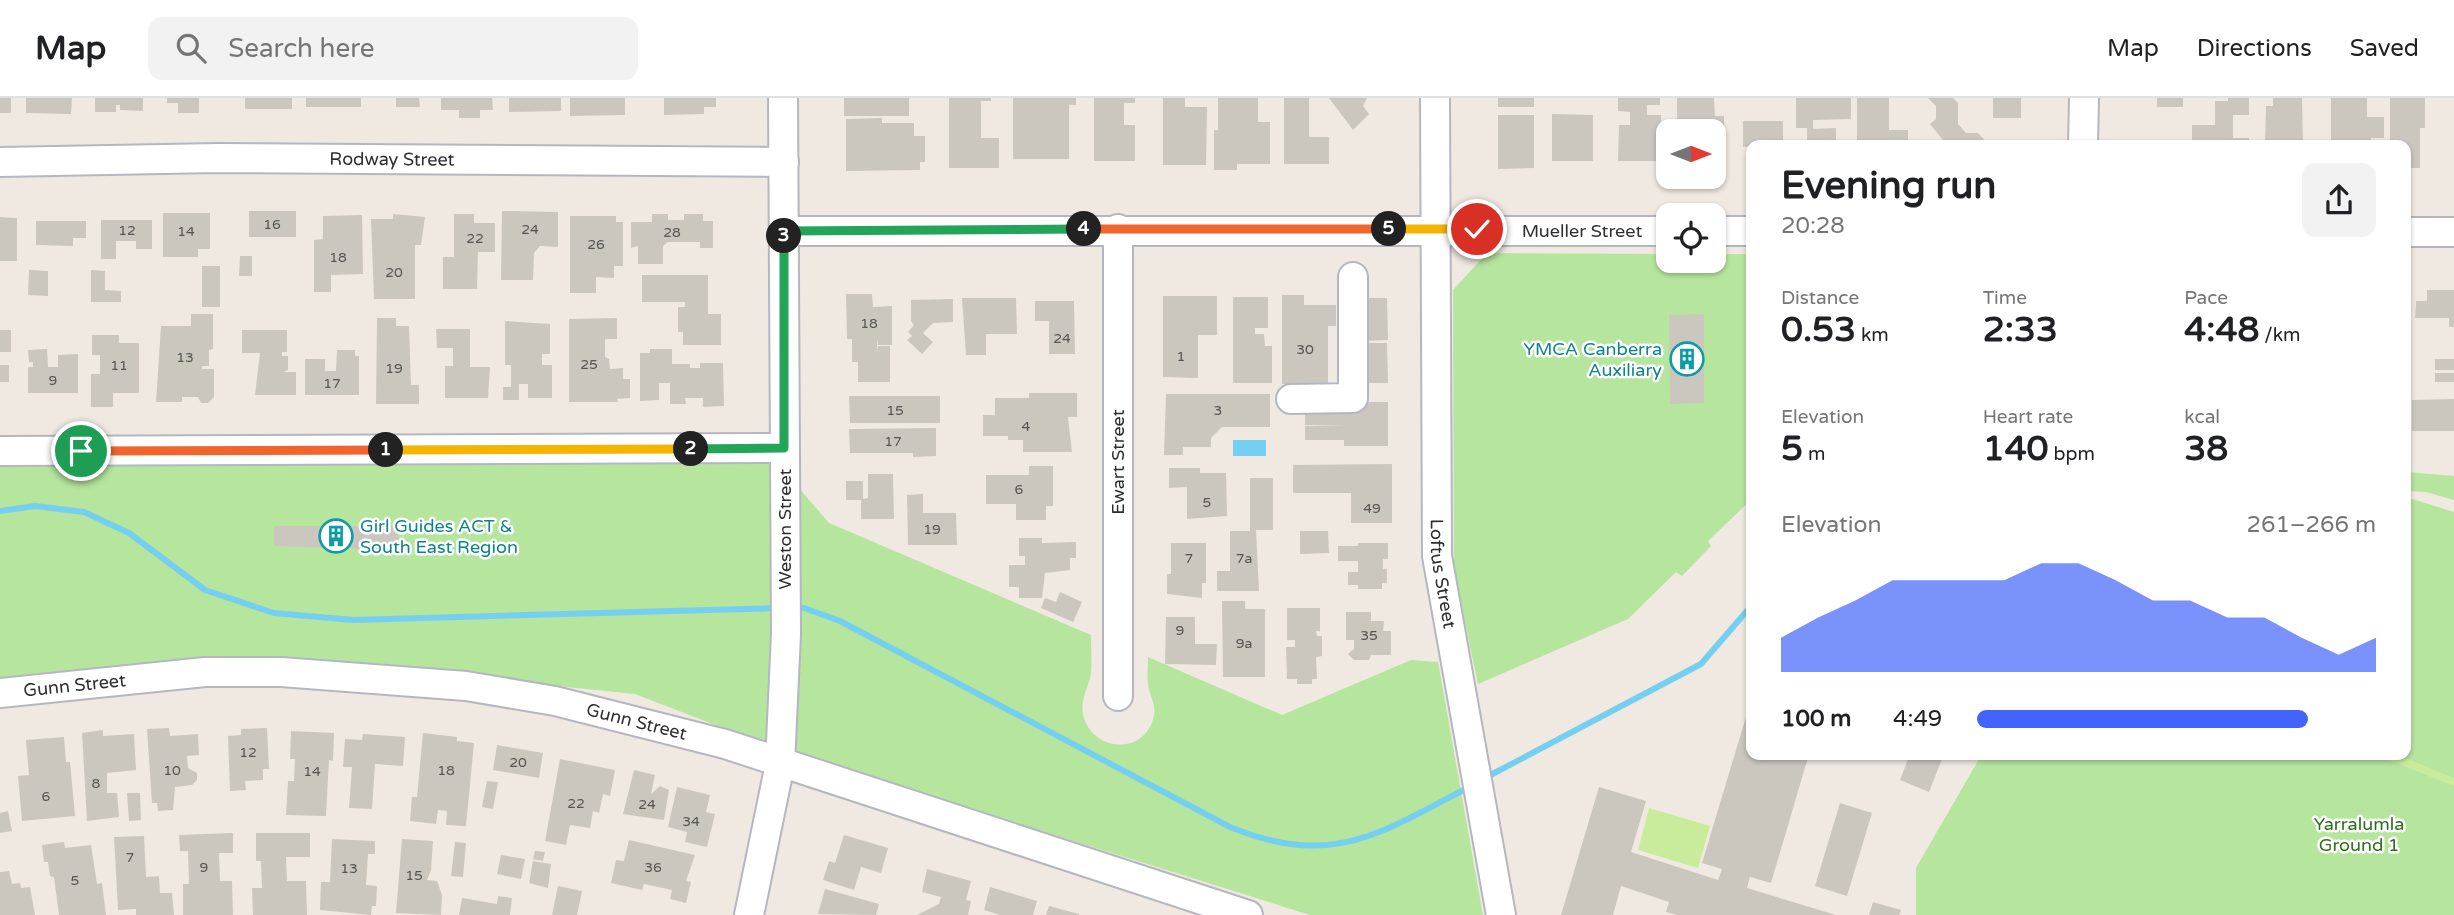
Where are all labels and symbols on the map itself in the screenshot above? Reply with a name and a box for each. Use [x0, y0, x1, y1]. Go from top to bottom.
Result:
north arrow [1656, 119, 1726, 189]
street label: Rodway Street [329, 148, 455, 171]
pin [1447, 199, 1507, 259]
pin: 4 [1066, 212, 1102, 246]
pin: 5 [1372, 212, 1406, 246]
house number: 16 [263, 216, 281, 233]
pin: 3 [766, 218, 802, 254]
street label: Mueller Street [1522, 220, 1642, 242]
house number: 24 [521, 221, 539, 238]
house number: 12 [118, 222, 136, 239]
house number: 14 [177, 223, 195, 240]
house number: 28 [663, 224, 681, 241]
house number: 22 [466, 230, 484, 247]
house number: 26 [587, 236, 605, 253]
house number: 18 [329, 249, 347, 266]
house number: 20 [385, 264, 403, 281]
house number: 18 [860, 315, 878, 332]
house number: 24 [1053, 330, 1071, 347]
place label: YMCA Canberra Auxiliary [1523, 338, 1662, 381]
building icon: YMCA Canberra Auxiliary [1668, 340, 1706, 378]
house number: 30 [1296, 341, 1314, 358]
house number: 1 [1177, 348, 1185, 365]
house number: 13 [176, 349, 194, 366]
house number: 25 [580, 356, 598, 373]
house number: 11 [110, 357, 128, 374]
house number: 19 [385, 360, 403, 377]
house number: 9 [49, 372, 57, 389]
house number: 17 [323, 375, 341, 392]
house number: 15 [886, 402, 904, 419]
house number: 3 [1214, 402, 1222, 419]
street label: Ewart Street [1107, 409, 1129, 515]
house number: 4 [1022, 418, 1031, 435]
pin [51, 421, 111, 481]
pin: 1 [368, 432, 404, 468]
pin: 2 [674, 432, 708, 466]
house number: 17 [884, 433, 902, 450]
street label: Weston Street [774, 468, 796, 589]
house number: 6 [1015, 481, 1024, 498]
house number: 5 [1203, 494, 1211, 511]
house number: 49 [1363, 500, 1381, 517]
place label: Girl Guides ACT & South East Region [360, 515, 518, 558]
building icon: Girl Guides ACT & South East Region [317, 517, 355, 555]
street label: Loftus Street [1426, 519, 1461, 630]
house number: 19 [923, 521, 941, 538]
house number: 7 [1185, 550, 1193, 567]
house number: 7a [1236, 550, 1252, 567]
house number: 9 [1176, 622, 1184, 639]
house number: 35 [1360, 627, 1378, 644]
house number: 9a [1236, 635, 1252, 652]
street label: Gunn Street [22, 669, 127, 702]
street label: Gunn Street [584, 698, 689, 745]
house number: 12 [239, 744, 257, 761]
house number: 20 [509, 754, 527, 771]
house number: 10 [163, 762, 181, 779]
house number: 18 [437, 762, 455, 779]
house number: 14 [303, 763, 321, 780]
house number: 8 [92, 775, 101, 792]
house number: 6 [42, 788, 51, 805]
house number: 22 [567, 795, 585, 812]
house number: 24 [638, 796, 656, 813]
house number: 34 [682, 813, 700, 830]
park label: Yarralumla Ground 1 [2314, 813, 2404, 856]
house number: 7 [126, 849, 134, 866]
house number: 9 [200, 859, 208, 876]
house number: 36 [644, 859, 662, 876]
house number: 13 [340, 860, 358, 877]
house number: 15 [405, 867, 423, 884]
house number: 5 [71, 872, 79, 889]

